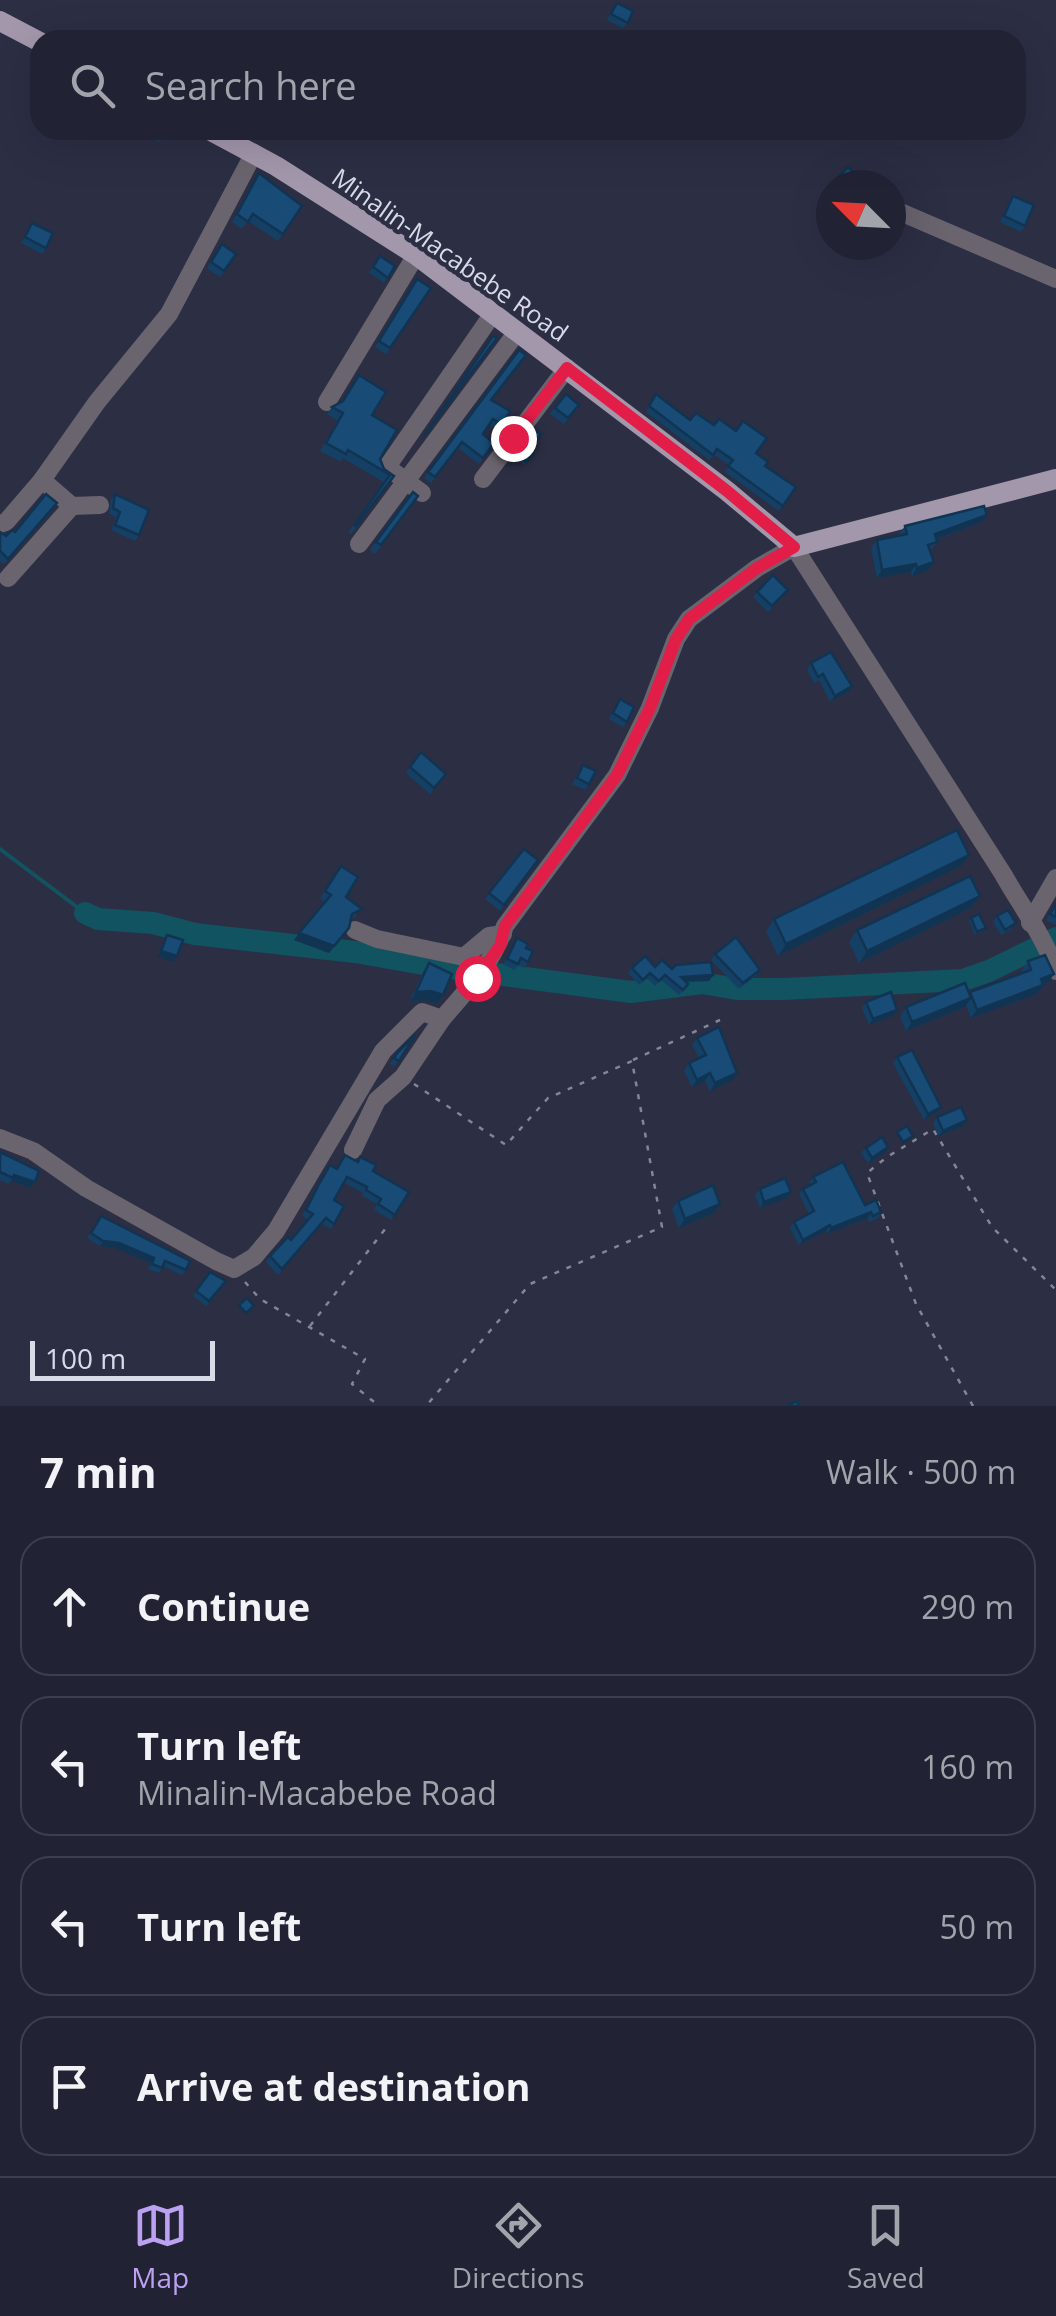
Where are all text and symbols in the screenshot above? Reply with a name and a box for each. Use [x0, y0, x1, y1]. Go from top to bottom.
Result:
search box [30, 30, 1026, 140]
icon: search [65, 58, 120, 113]
text: Search here [145, 59, 357, 111]
street label: Minalin-Macabebe Road [326, 160, 575, 349]
north arrow [816, 170, 906, 260]
route end [491, 416, 537, 462]
route start [455, 956, 501, 1002]
scale bar [30, 1336, 215, 1380]
text: 100 m [45, 1339, 126, 1377]
text: 7 min [40, 1443, 157, 1500]
text: Walk · 500 m [826, 1450, 1016, 1493]
icon: ahead [42, 1579, 97, 1634]
text: Continue [137, 1580, 310, 1632]
text: 290 m [921, 1585, 1014, 1628]
text: Turn left [137, 1719, 301, 1771]
icon: left [42, 1739, 97, 1794]
text: 160 m [921, 1745, 1014, 1788]
text: Minalin-Macabebe Road [137, 1771, 497, 1814]
icon: left [42, 1899, 97, 1954]
text: Turn left [137, 1900, 301, 1952]
text: 50 m [939, 1905, 1014, 1948]
icon: arrive [42, 2059, 97, 2114]
text: Arrive at destination [137, 2060, 531, 2112]
tab: Map [131, 2198, 189, 2296]
tab: Directions [452, 2198, 584, 2296]
tab: Saved [847, 2198, 925, 2296]

